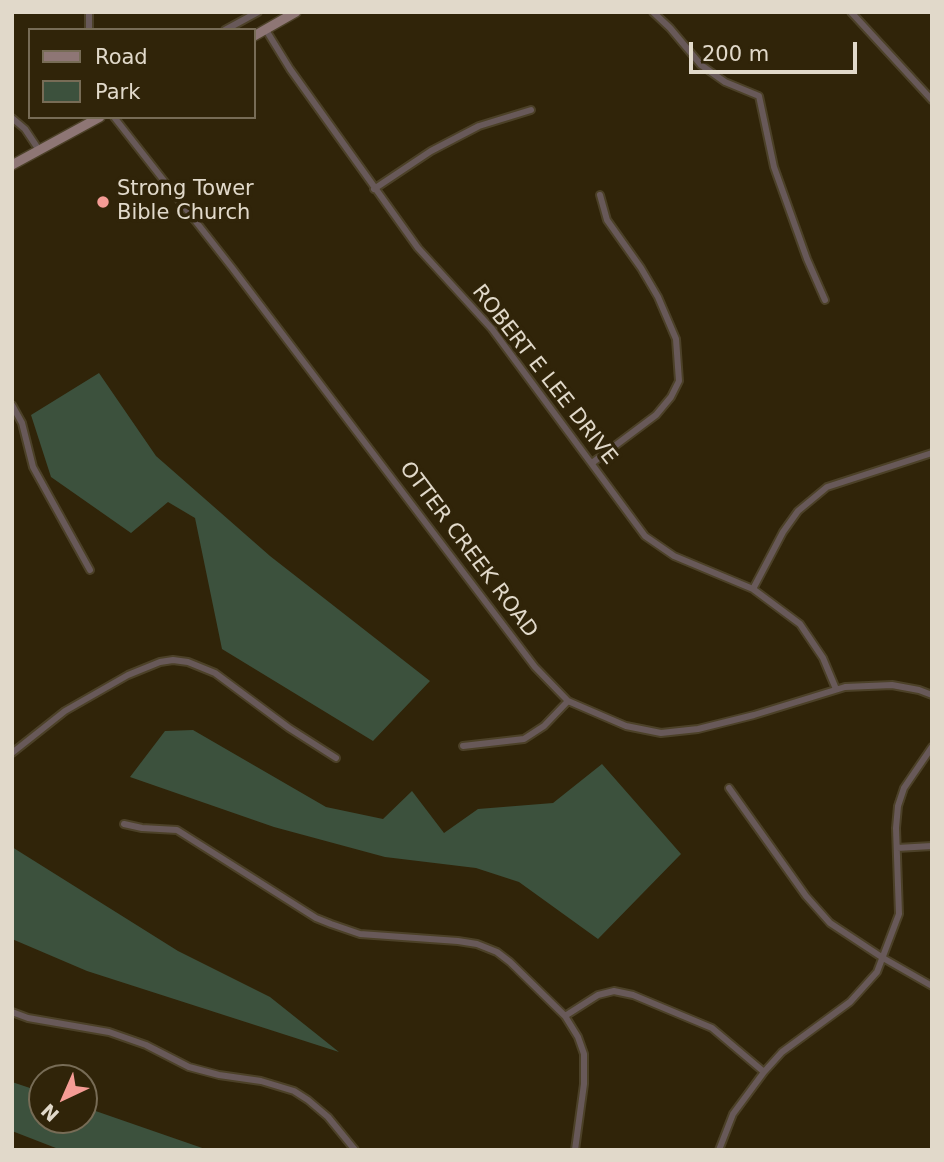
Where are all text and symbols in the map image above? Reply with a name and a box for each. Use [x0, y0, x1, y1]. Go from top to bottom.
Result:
legend [28, 28, 256, 119]
scale bar [692, 28, 860, 72]
text: 200 m [702, 42, 769, 66]
text: Road [95, 45, 148, 69]
text: Park [95, 80, 140, 104]
place label: Strong Tower Bible Church [117, 177, 254, 227]
marker: Strong Tower Bible Church [95, 194, 111, 210]
street label: ROBERT E LEE DRIVE [466, 280, 622, 470]
street label: OTTER CREEK ROAD [394, 457, 542, 643]
north arrow [28, 1064, 98, 1134]
text: N [36, 1099, 63, 1126]

